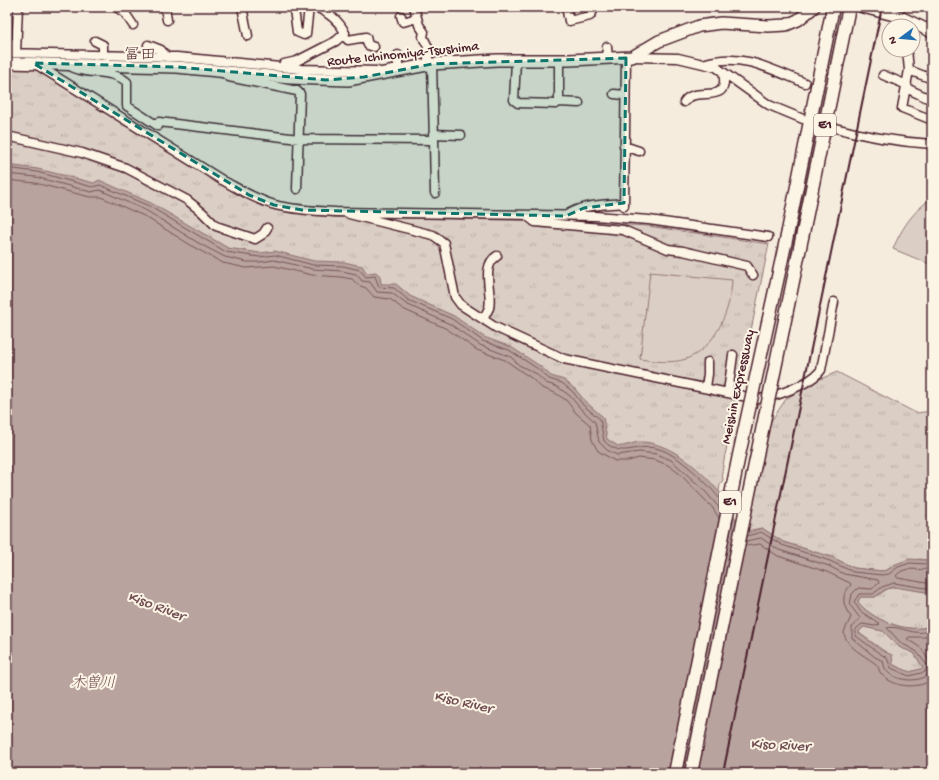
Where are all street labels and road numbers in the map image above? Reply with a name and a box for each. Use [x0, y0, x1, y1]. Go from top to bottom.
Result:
street label: Route Ichinomiya-Tsushima [326, 38, 481, 71]
road number: E1 [814, 114, 836, 136]
street label: Meishin Expressway [719, 328, 759, 446]
road number: E1 [719, 491, 741, 513]

